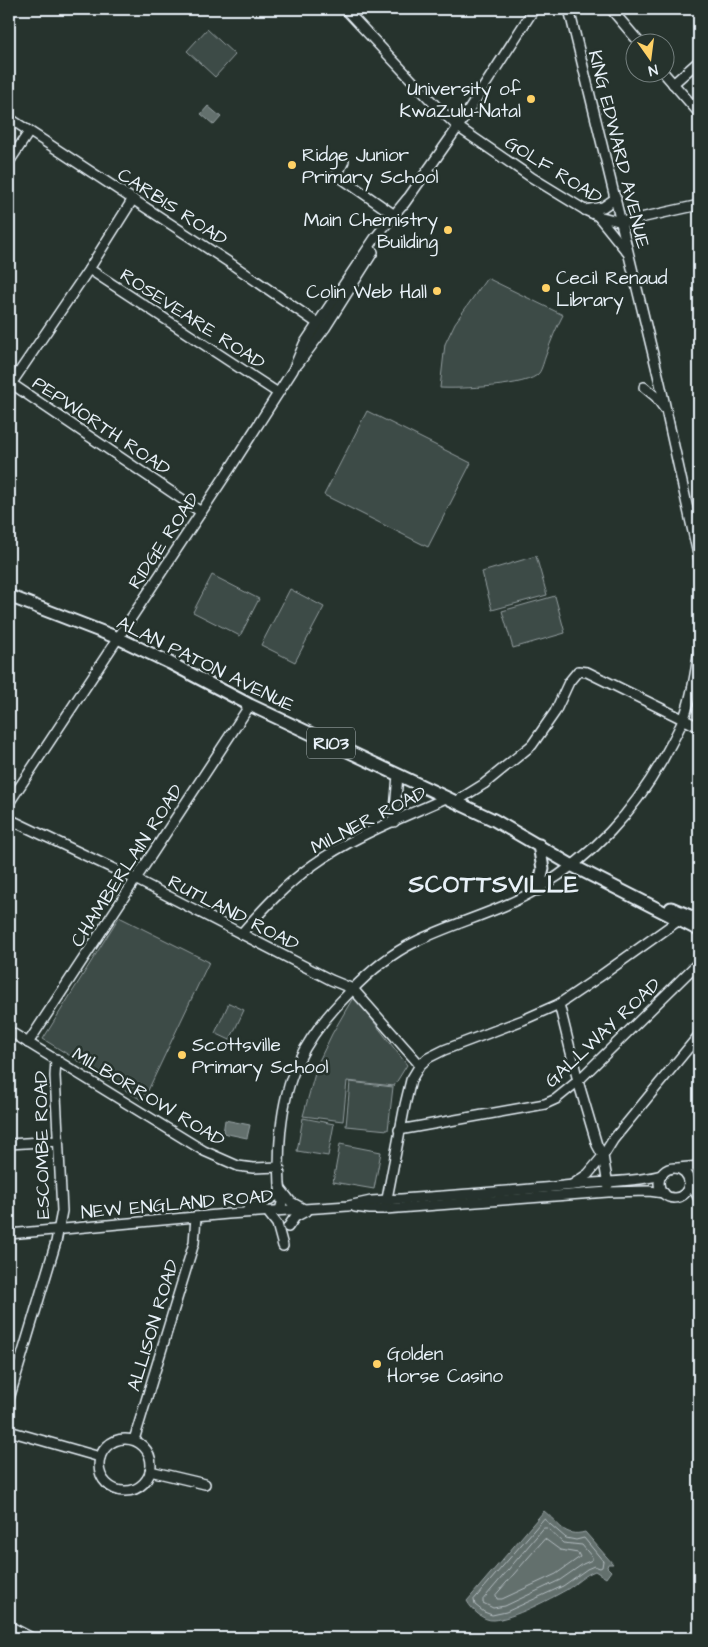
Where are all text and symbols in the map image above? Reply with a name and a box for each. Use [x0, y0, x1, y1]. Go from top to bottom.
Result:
north arrow [626, 32, 676, 82]
street label: KING EDWARD AVENUE [584, 48, 656, 250]
place label: University of KwaZulu-Natal [399, 76, 522, 125]
marker: University of KwaZulu-Natal [525, 93, 537, 105]
street label: GOLF ROAD [499, 130, 607, 211]
place label: Ridge Junior Primary School [302, 142, 438, 192]
marker: Ridge Junior Primary School [286, 159, 298, 171]
street label: CARBIS ROAD [112, 162, 232, 253]
place label: Main Chemistry Building [304, 207, 439, 257]
marker: Main Chemistry Building [442, 224, 454, 236]
street label: ROSEVEARE ROAD [114, 262, 270, 376]
place label: Cecil Renaud Library [556, 265, 668, 315]
place label: Colin Web Hall [306, 279, 427, 306]
marker: Cecil Renaud Library [540, 282, 552, 294]
marker: Colin Web Hall [431, 285, 443, 297]
street label: PEPWORTH ROAD [27, 370, 176, 483]
street label: RIDGE ROAD [122, 487, 207, 595]
street label: ALAN PATON AVENUE [112, 610, 299, 719]
road number: R103 [307, 728, 355, 758]
street label: CHAMBERLAIN ROAD [64, 779, 190, 953]
street label: MILNER ROAD [306, 780, 431, 861]
district label: SCOTTSVILLE [408, 868, 579, 902]
street label: RUTLAND ROAD [163, 869, 304, 958]
street label: GALLWAY ROAD [539, 972, 667, 1094]
place label: Scottsville Primary School [192, 1032, 328, 1082]
street label: MILBORROW ROAD [67, 1041, 230, 1154]
marker: Scottsville Primary School [176, 1049, 188, 1061]
street label: ESCOMBE ROAD [28, 1071, 57, 1219]
street label: NEW ENGLAND ROAD [80, 1183, 274, 1226]
street label: ALLISON ROAD [121, 1256, 186, 1395]
place label: Golden Horse Casino [387, 1341, 503, 1390]
marker: Golden Horse Casino [371, 1358, 383, 1370]

